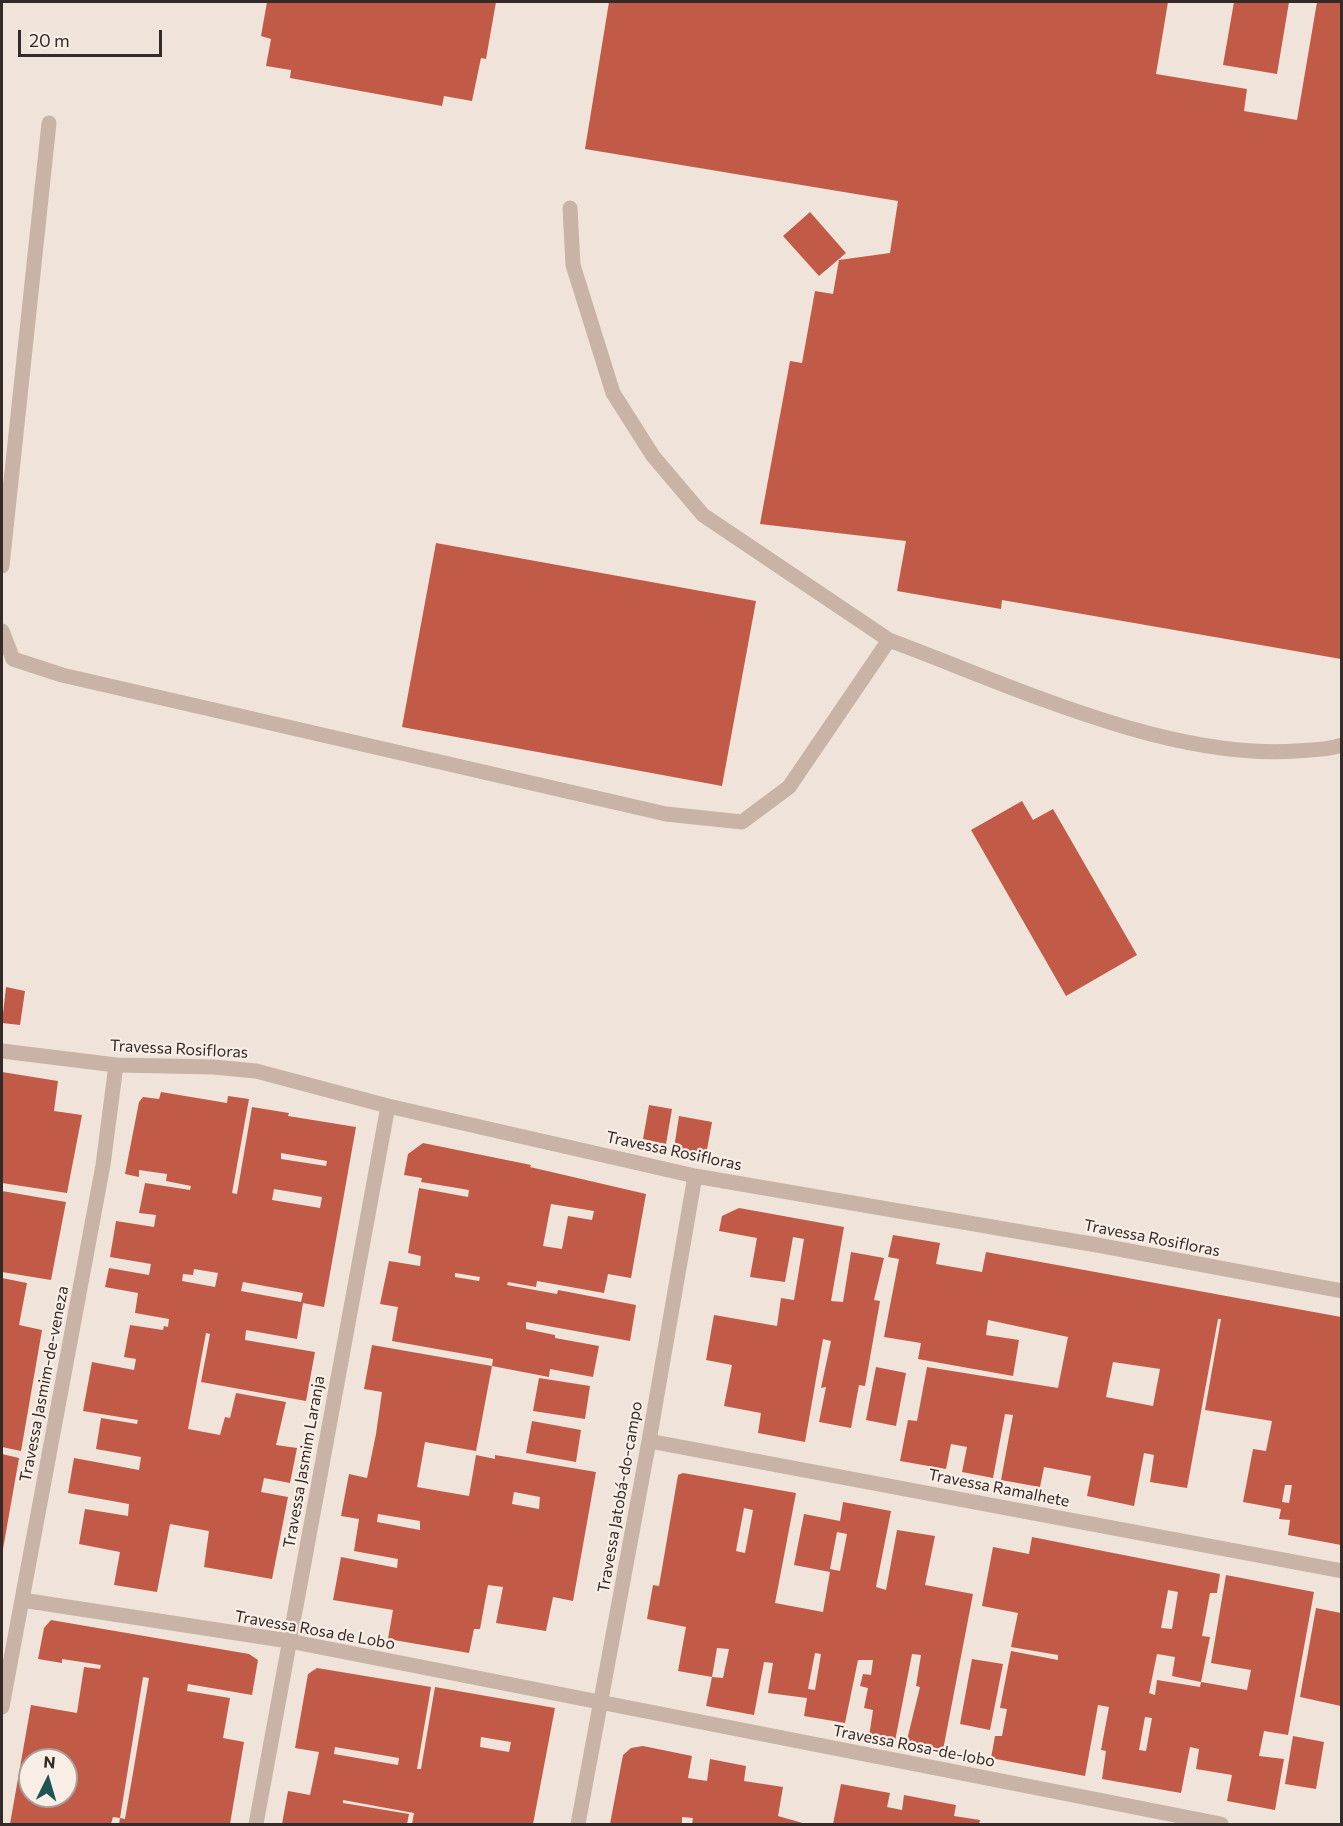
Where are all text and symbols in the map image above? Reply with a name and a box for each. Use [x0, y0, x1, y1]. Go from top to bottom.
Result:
scale bar [21, 18, 165, 56]
text: 20 m [29, 29, 70, 51]
street label: Travessa Rosifloras [109, 1036, 249, 1062]
street label: Travessa Rosifloras [604, 1127, 744, 1175]
street label: Travessa Rosifloras [1082, 1215, 1222, 1261]
street label: Travessa Jasmim-de-veneza [16, 1284, 72, 1484]
street label: Travessa Jasmim Laranja [279, 1374, 329, 1550]
street label: Travessa Jatobá-do-campo [594, 1400, 646, 1594]
street label: Travessa Ramalhete [927, 1465, 1071, 1511]
street label: Travessa Rosa de Lobo [233, 1606, 397, 1654]
street label: Travessa Rosa-de-lobo [831, 1721, 997, 1771]
north arrow [18, 1748, 78, 1808]
text: N [43, 1752, 56, 1772]

